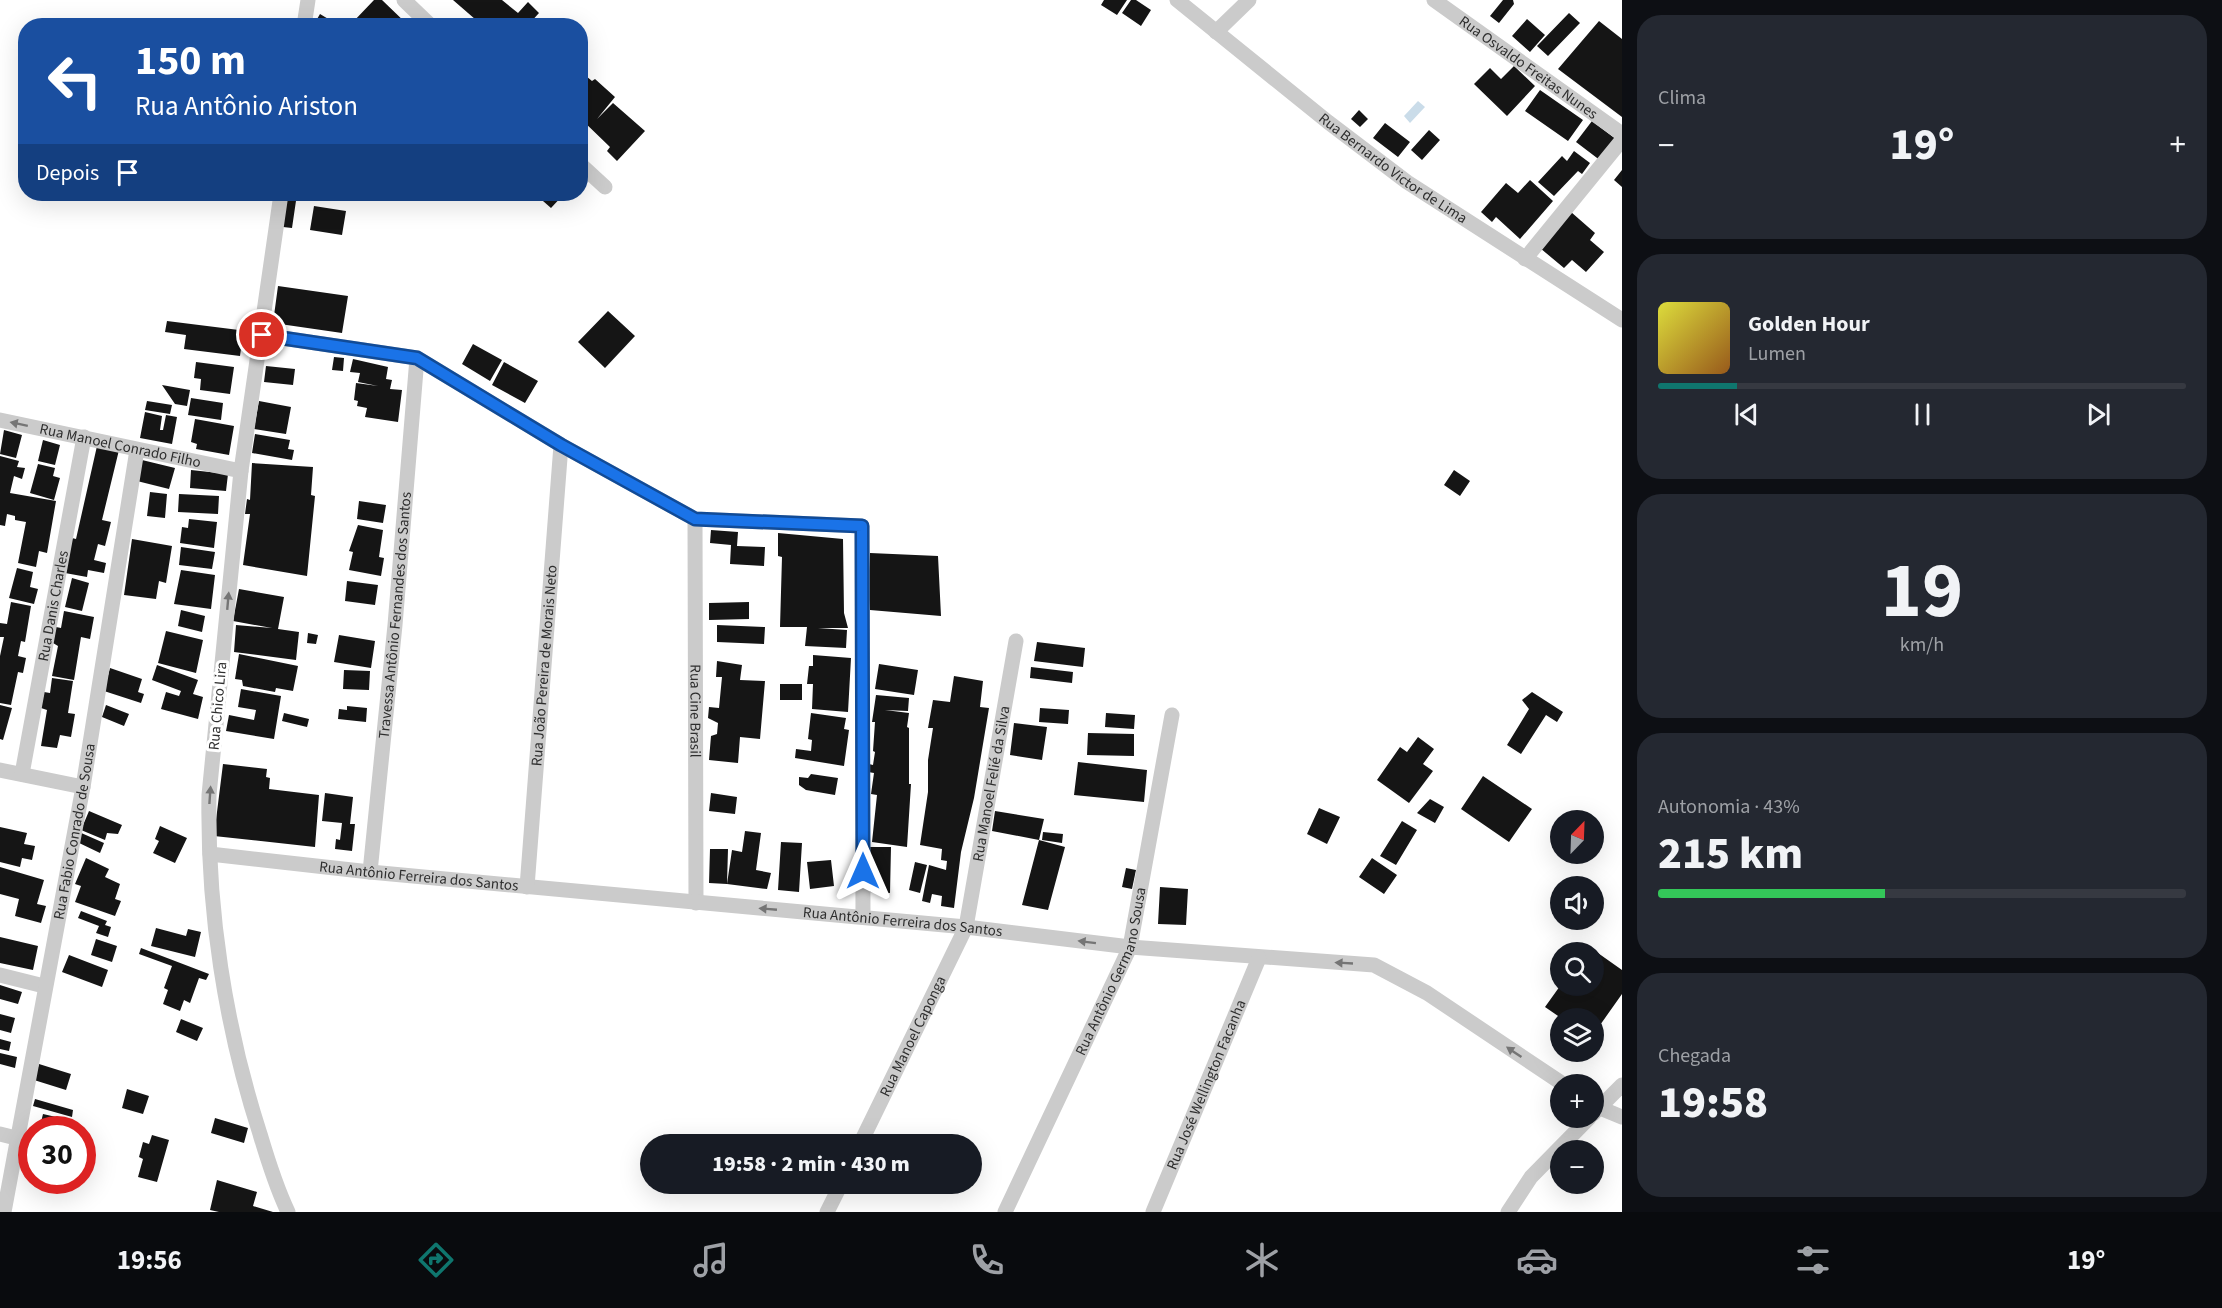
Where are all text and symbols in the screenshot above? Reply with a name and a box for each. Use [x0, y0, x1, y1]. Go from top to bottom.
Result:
street label: Rua Osvaldo Freitas Nunes [1455, 11, 1602, 124]
text: 150 m [135, 31, 246, 91]
icon: left [36, 42, 114, 120]
text: Clima [1658, 84, 1706, 112]
text: Rua Antônio Ariston [135, 87, 358, 126]
street label: Rua Bernardo Victor de Lima [1314, 108, 1471, 229]
text: 19° [1890, 113, 1954, 177]
text: − [1658, 122, 1674, 169]
text: + [2170, 122, 2186, 169]
icon: arrive [111, 156, 144, 189]
text: Depois [36, 157, 99, 189]
text: Golden Hour [1748, 308, 1870, 340]
pin [236, 309, 287, 360]
icon: arrive [245, 318, 278, 351]
text: Lumen [1748, 340, 1806, 368]
icon: previous [1730, 398, 1763, 431]
icon: pause [1906, 398, 1939, 431]
icon: next [2082, 398, 2115, 431]
street label: Rua Manoel Conrado Filho [38, 418, 203, 473]
one-way arrow [9, 419, 28, 428]
street label: Travessa Antônio Fernandes dos Santos [373, 491, 416, 740]
text: 19 [1881, 536, 1963, 647]
street label: Rua Danis Charles [32, 549, 73, 663]
street label: Rua João Pereira de Morais Neto [526, 564, 562, 767]
one-way arrow [223, 592, 233, 611]
text: km/h [1900, 631, 1944, 659]
street label: Rua Chico Lira [204, 661, 232, 751]
street label: Rua Cine Brasil [685, 664, 706, 758]
street label: Rua Manoel Felié da Silva [967, 704, 1015, 863]
street label: Rua Fabio Conrado de Sousa [48, 742, 100, 921]
one-way arrow [205, 786, 214, 805]
text: Autonomia · 43% [1658, 793, 1800, 821]
north arrow [1550, 810, 1604, 864]
map controls [1550, 810, 1604, 1194]
text: 215 km [1658, 822, 1803, 886]
position arrow [831, 839, 895, 903]
street label: Rua Antônio Ferreira dos Santos [318, 856, 519, 896]
button: sound [1550, 876, 1604, 930]
street label: Rua Antônio Germano Sousa [1070, 885, 1151, 1059]
street label: Rua Antônio Ferreira dos Santos [802, 902, 1004, 942]
one-way arrow [758, 904, 777, 914]
one-way arrow [1077, 937, 1096, 947]
button: search [1550, 942, 1604, 996]
one-way arrow [1335, 958, 1354, 967]
street label: Rua Manoel Caponga [874, 972, 951, 1100]
street label: Rua José Wellington Facanha [1161, 996, 1251, 1173]
button: layers [1550, 1008, 1604, 1062]
text: Chegada [1658, 1042, 1731, 1070]
one-way arrow [1506, 1047, 1522, 1058]
text: 19:58 [1658, 1071, 1768, 1135]
button: + [1550, 1074, 1604, 1128]
speed limit sign: 30 [18, 1116, 96, 1194]
button: − [1550, 1140, 1604, 1194]
text: 19:58 · 2 min · 430 m [712, 1148, 910, 1180]
icon: directions [415, 1239, 457, 1281]
icon: music [690, 1239, 732, 1281]
icon: phone [966, 1239, 1008, 1281]
icon: climate [1241, 1239, 1283, 1281]
icon: car [1516, 1239, 1558, 1281]
icon: filters [1792, 1239, 1834, 1281]
text: 19:56 [117, 1241, 182, 1280]
text: 19° [2067, 1241, 2105, 1280]

